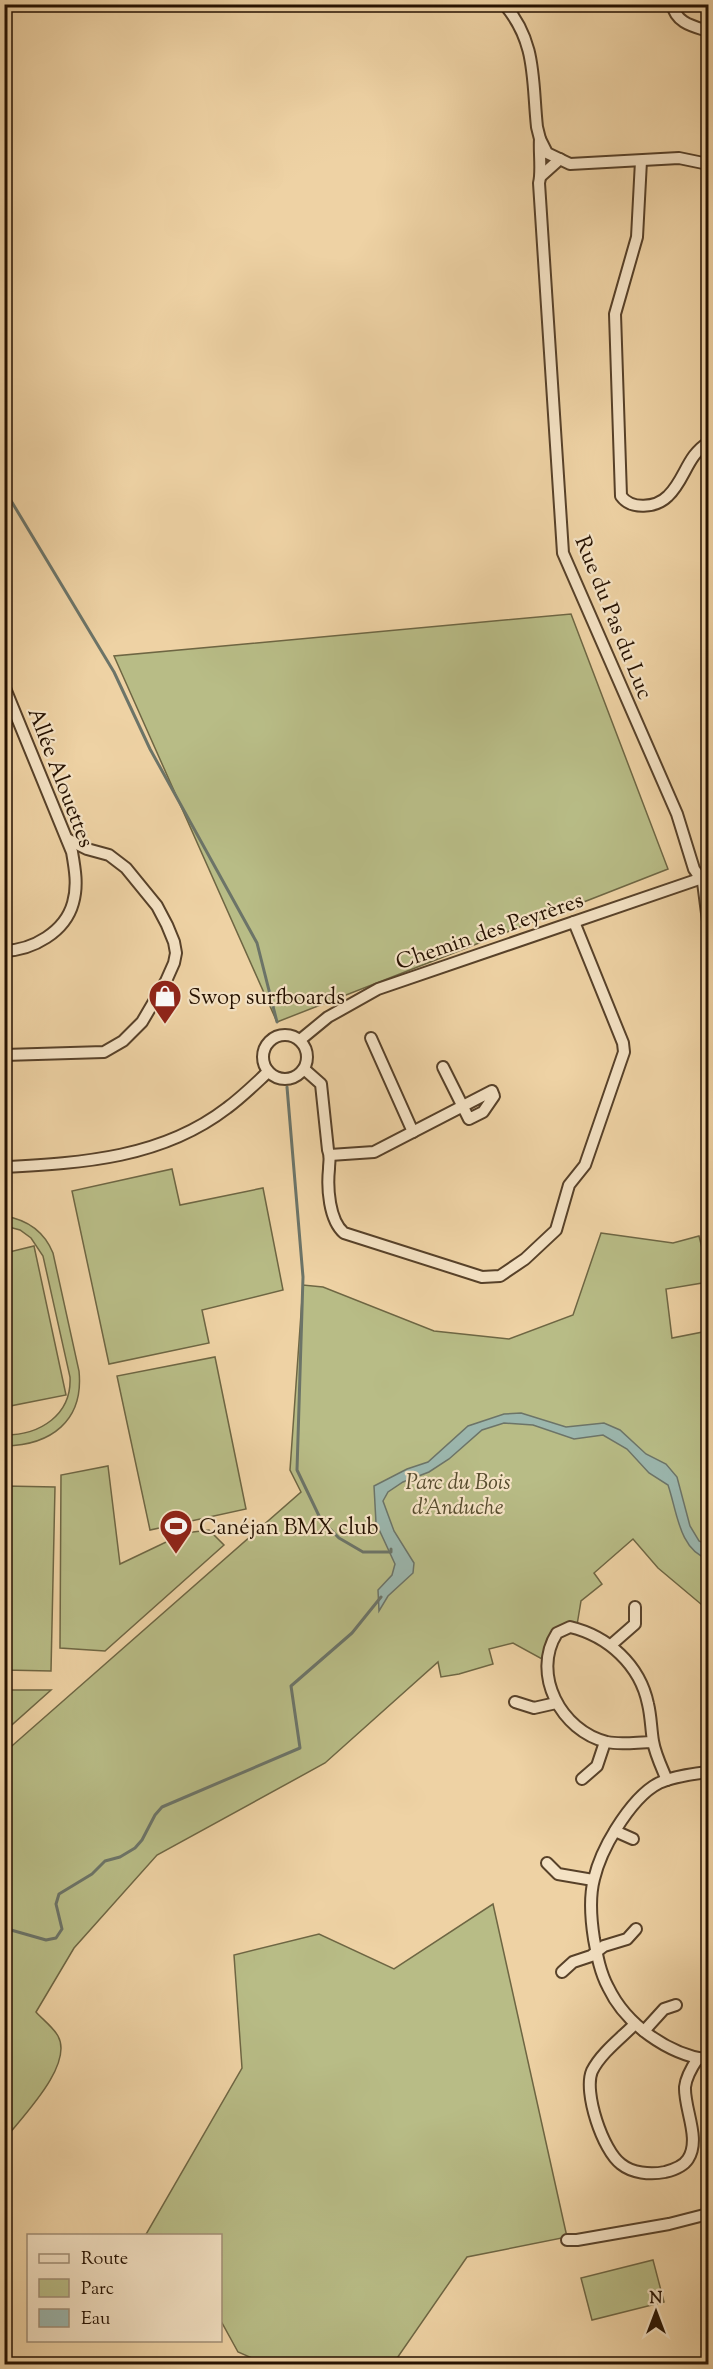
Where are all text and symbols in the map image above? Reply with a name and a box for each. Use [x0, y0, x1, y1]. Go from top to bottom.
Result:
street label: Rue du Pas du Luc [565, 532, 660, 705]
street label: Allée Alouettes [18, 703, 101, 853]
street label: Chemin des Peyrères [392, 886, 588, 980]
shop icon: Swop surfboards [147, 978, 183, 1025]
place label: Swop surfboards [188, 983, 345, 1015]
park label: Parc du Bois d'Anduche [405, 1468, 511, 1525]
sports icon: Canéjan BMX club [158, 1508, 194, 1555]
place label: Canéjan BMX club [199, 1513, 379, 1545]
legend [27, 2234, 222, 2342]
text: Route [81, 2247, 128, 2273]
text: Parc [81, 2277, 114, 2303]
north arrow [626, 2282, 686, 2342]
text: N [650, 2288, 663, 2311]
text: Eau [81, 2307, 110, 2333]

